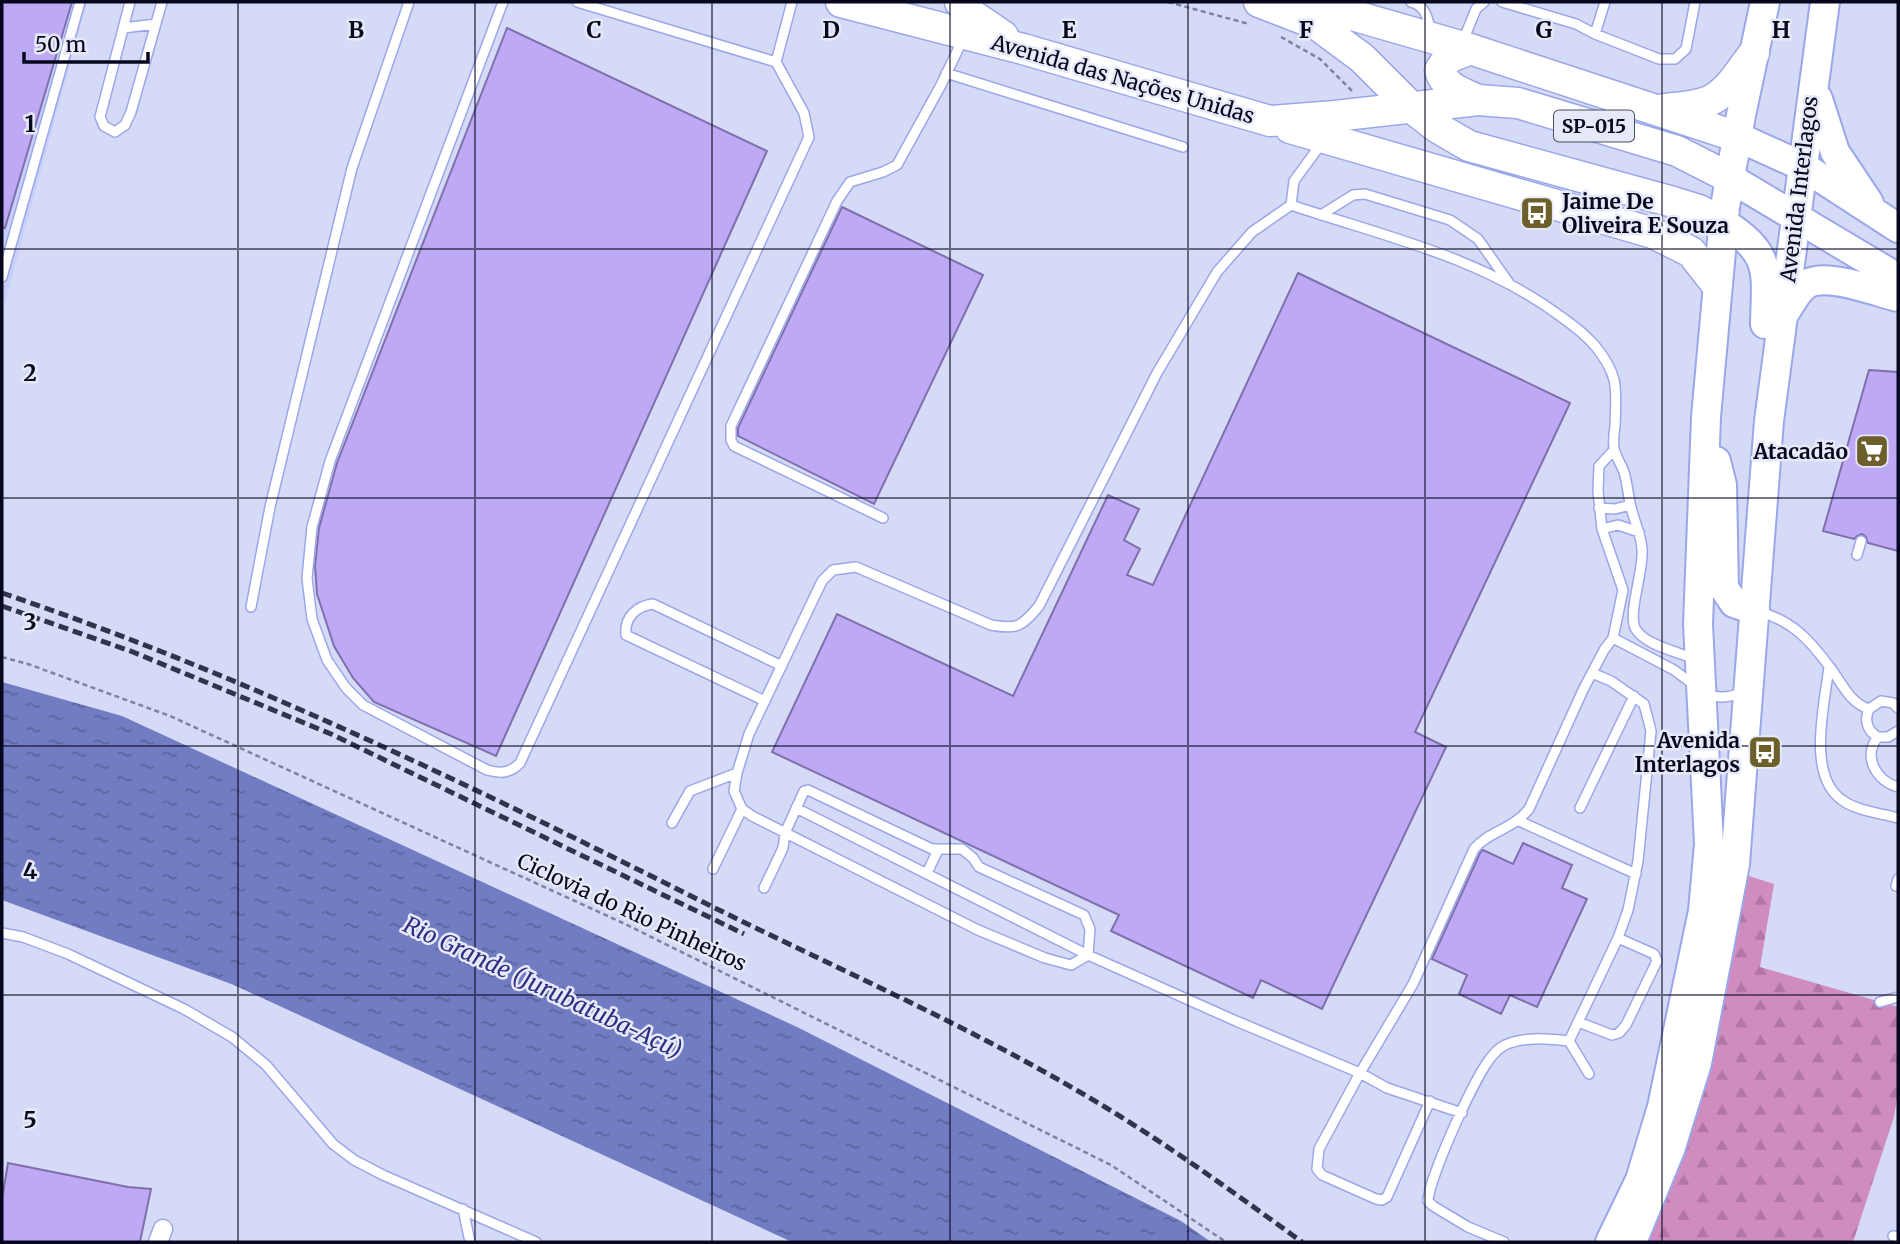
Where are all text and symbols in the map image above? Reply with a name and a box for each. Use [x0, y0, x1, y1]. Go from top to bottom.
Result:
text: B [348, 15, 364, 44]
text: C [586, 15, 602, 44]
text: D [822, 15, 840, 44]
text: E [1061, 15, 1077, 44]
text: F [1299, 15, 1313, 44]
text: G [1536, 15, 1553, 44]
text: H [1772, 15, 1791, 44]
scale bar [24, 21, 149, 65]
street label: Avenida das Nações Unidas [987, 28, 1258, 130]
text: 50 m [35, 31, 86, 58]
street label: Avenida Interlagos [1774, 94, 1824, 285]
text: 1 [25, 109, 36, 138]
road number: SP-015 [1554, 110, 1634, 142]
place label: Jaime De Oliveira E Souza [1561, 188, 1729, 239]
bus stop icon: Jaime De Oliveira E Souza [1518, 194, 1556, 232]
text: 2 [23, 358, 37, 387]
supermarket icon: Atacadão [1853, 432, 1891, 470]
place label: Atacadão [1752, 438, 1848, 465]
text: 3 [23, 607, 37, 636]
place label: Avenida Interlagos [1635, 727, 1740, 778]
bus stop icon: Avenida Interlagos [1746, 733, 1784, 771]
street label: Ciclovia do Rio Pinheiros [513, 847, 751, 977]
text: 4 [23, 856, 38, 885]
water label: Rio Grande (Jurubatuba-Açú) [399, 910, 687, 1064]
text: 5 [23, 1105, 37, 1134]

